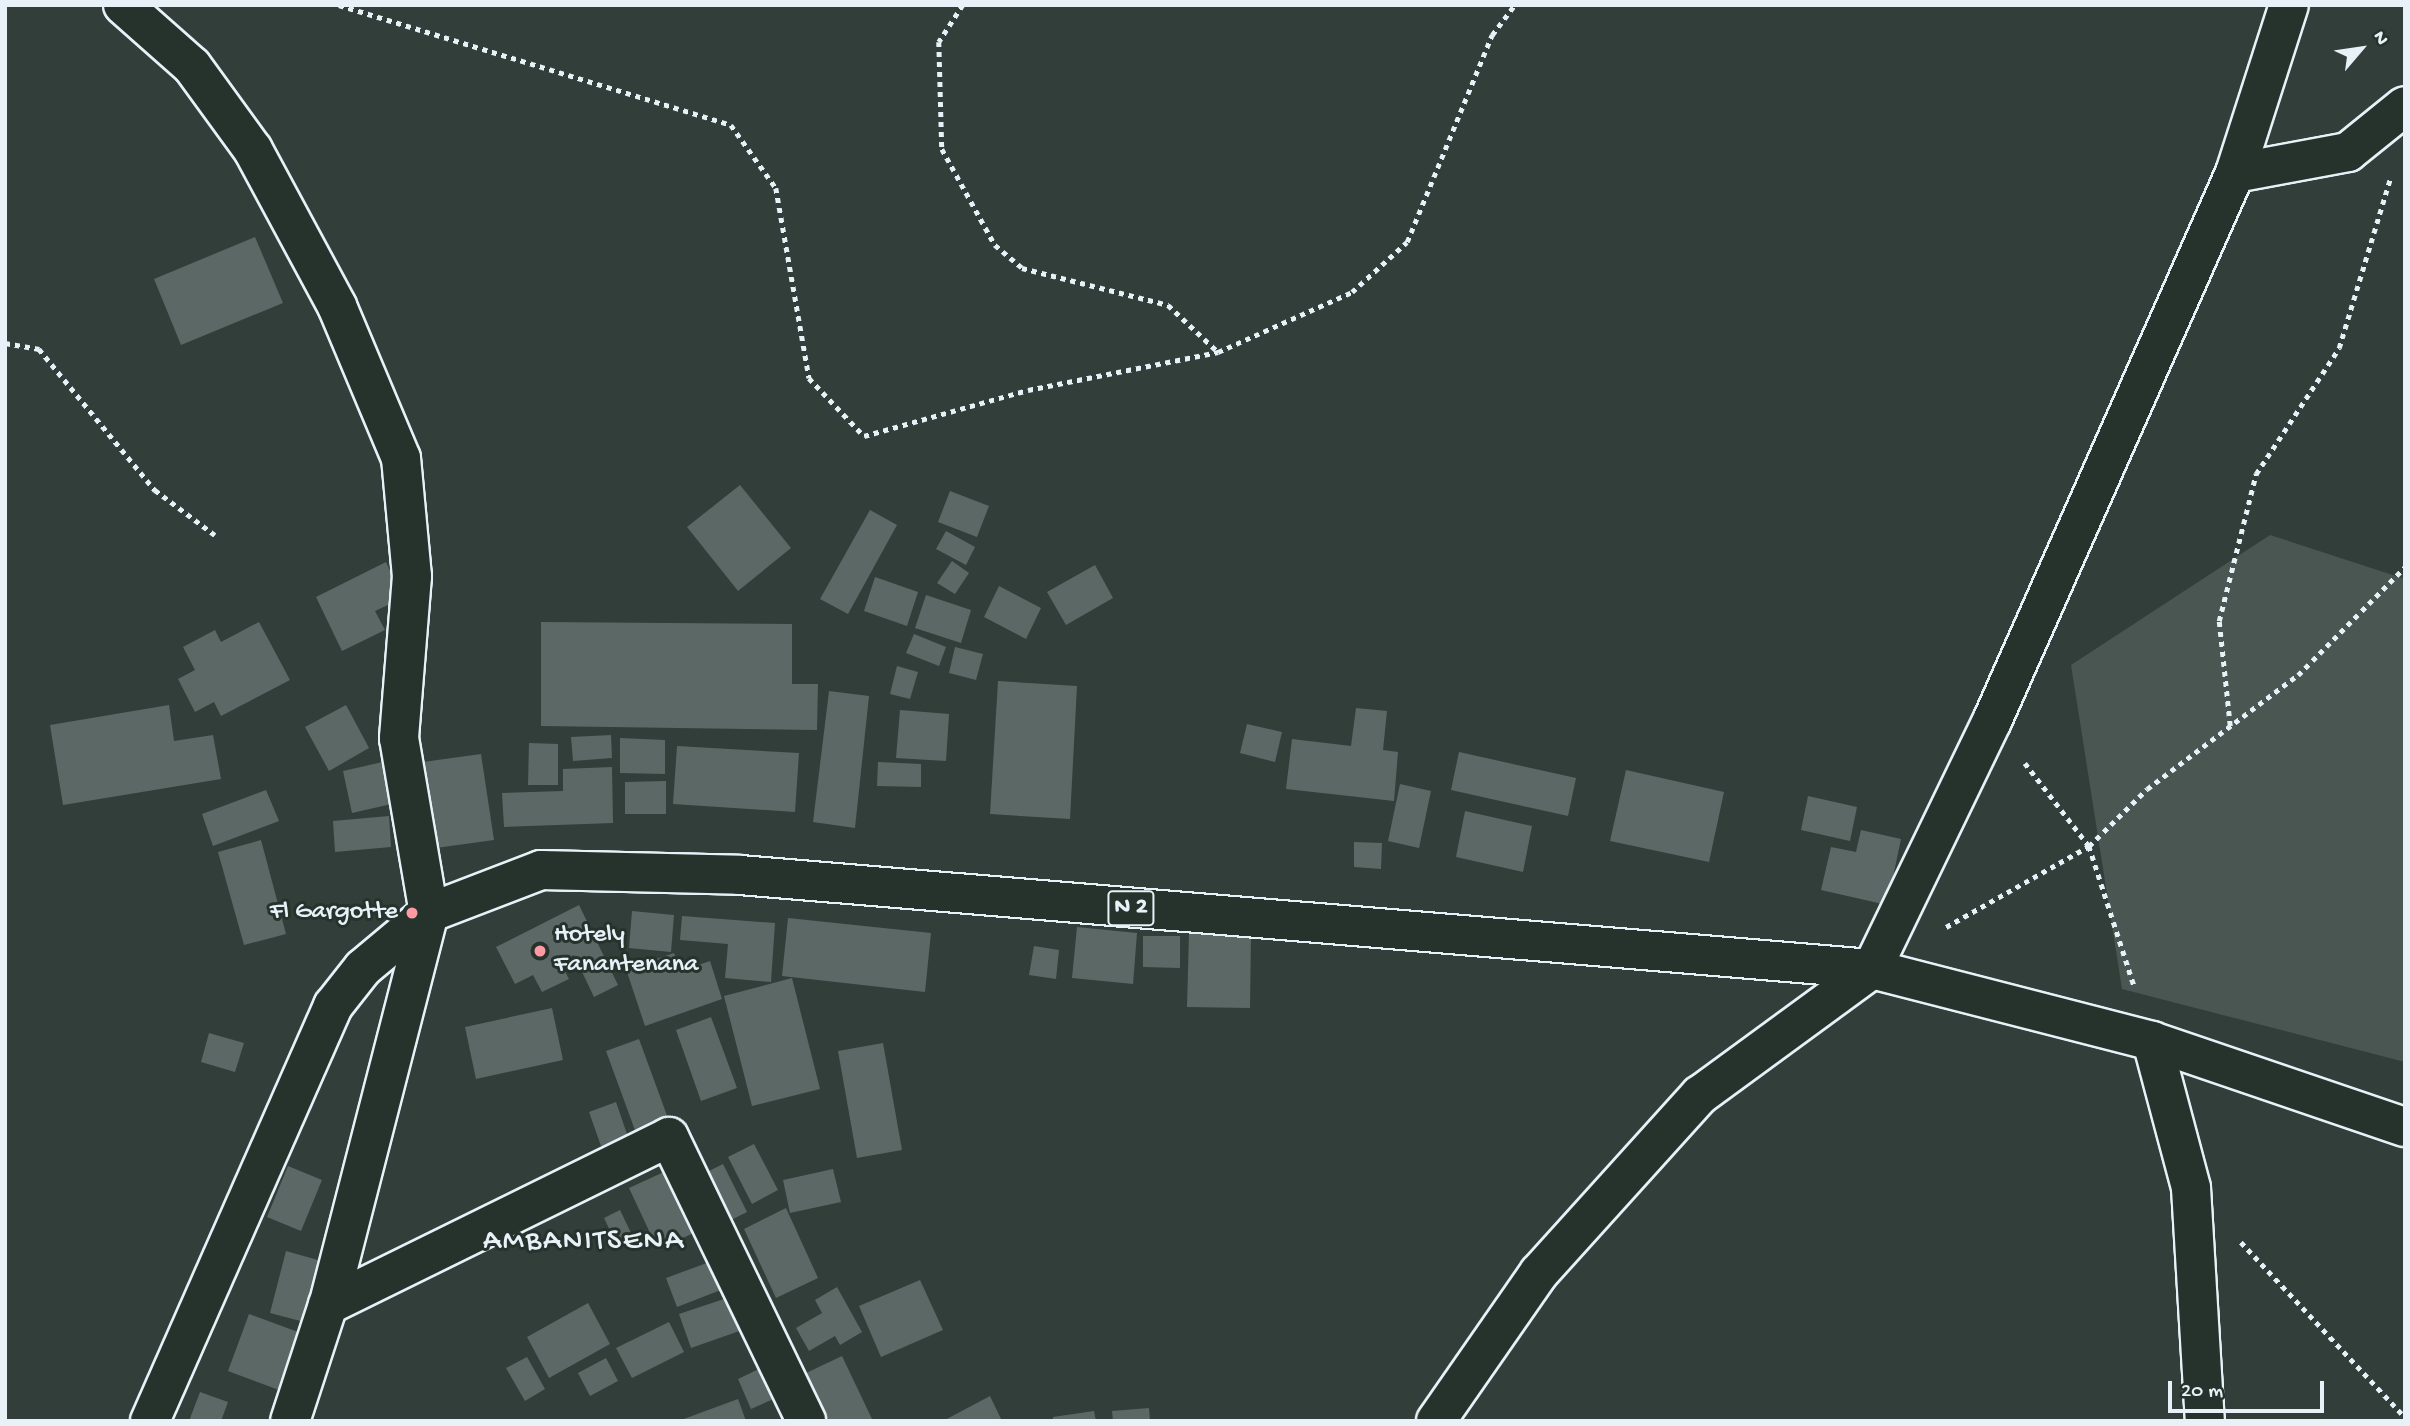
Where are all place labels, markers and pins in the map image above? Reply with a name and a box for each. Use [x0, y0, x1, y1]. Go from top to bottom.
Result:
place label: Fl Gargotte [270, 897, 398, 929]
marker: Fl Gargotte [404, 905, 420, 921]
place label: Hotely Fanantenana [554, 920, 698, 982]
marker: Hotely Fanantenana [532, 943, 548, 959]

